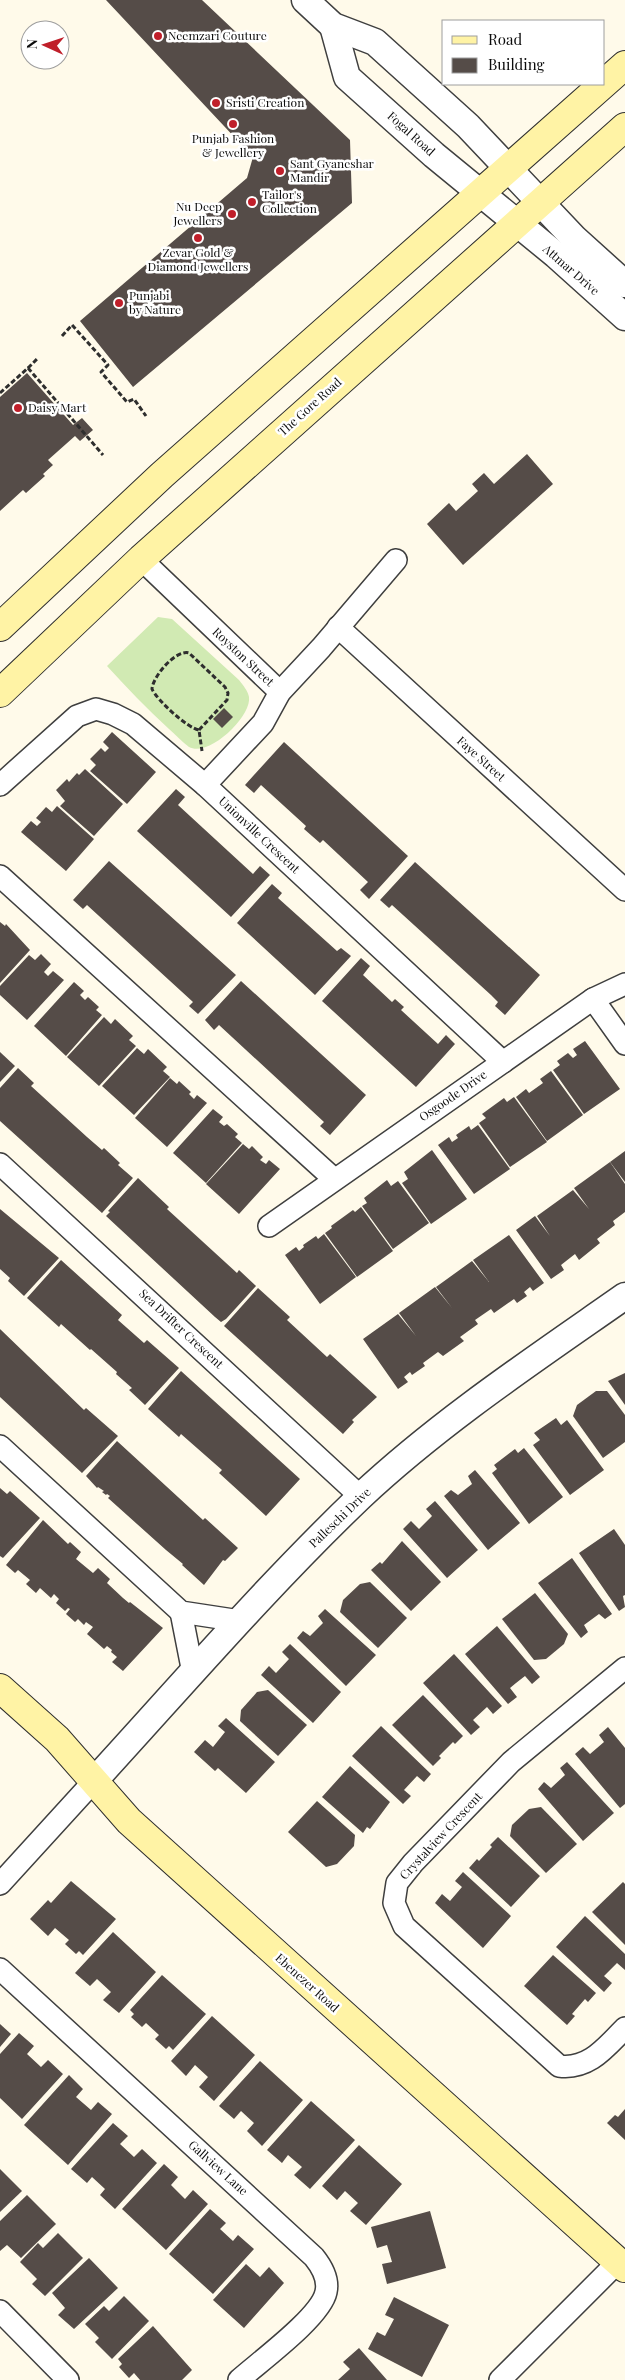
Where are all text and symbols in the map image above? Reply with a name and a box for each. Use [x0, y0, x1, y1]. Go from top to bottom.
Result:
north arrow [20, 20, 70, 70]
legend [442, 20, 605, 85]
place label: Neemzari Couture [168, 27, 267, 43]
text: Road [488, 29, 522, 49]
marker: Neemzari Couture [152, 30, 164, 42]
text: N [22, 39, 41, 50]
text: Building [488, 54, 545, 74]
place label: Sristi Creation [226, 94, 304, 110]
marker: Sristi Creation [210, 97, 222, 109]
street label: Fogal Road [384, 108, 439, 159]
marker: Punjab Fashion & Jewellery [227, 118, 239, 130]
place label: Punjab Fashion & Jewellery [192, 130, 274, 160]
place label: Sant Gyaneshar Mandir [290, 155, 375, 185]
marker: Sant Gyaneshar Mandir [274, 165, 286, 177]
place label: Tailor's Collection [262, 186, 317, 216]
marker: Tailor's Collection [246, 196, 258, 208]
place label: Nu Deep Jewellers [173, 198, 222, 228]
marker: Nu Deep Jewellers [226, 208, 238, 220]
marker: Zevar Gold & Diamond Jewellers [192, 232, 204, 244]
street label: Attmar Drive [539, 240, 603, 298]
place label: Zevar Gold & Diamond Jewellers [148, 244, 248, 274]
place label: Punjabi by Nature [129, 287, 181, 317]
marker: Punjabi by Nature [113, 297, 125, 309]
street label: The Gore Road [274, 374, 344, 439]
place label: Daisy Mart [28, 399, 87, 415]
marker: Daisy Mart [12, 402, 24, 414]
street label: Royston Street [209, 624, 278, 689]
street label: Faye Street [454, 732, 510, 785]
street label: Unionville Crescent [216, 792, 304, 877]
street label: Osgoode Drive [415, 1066, 489, 1124]
street label: Sea Drifter Crescent [136, 1285, 228, 1372]
street label: Palleschi Drive [305, 1484, 374, 1551]
street label: Crystalview Crescent [396, 1788, 486, 1882]
street label: Ebenezer Road [272, 1949, 343, 2015]
street label: Gallview Lane [186, 2136, 252, 2198]

